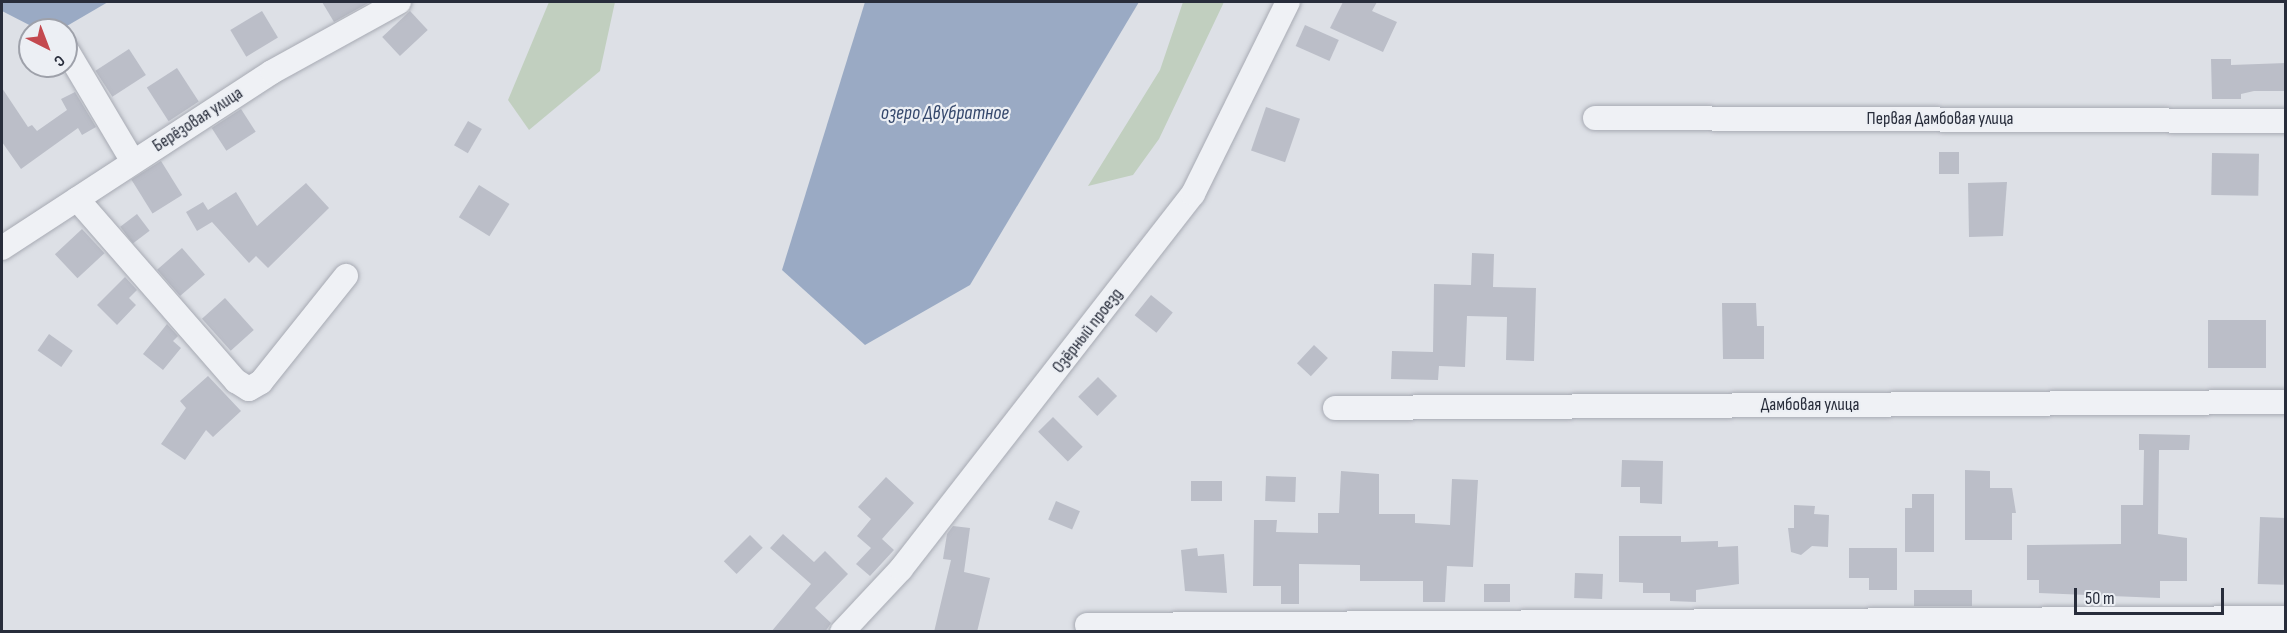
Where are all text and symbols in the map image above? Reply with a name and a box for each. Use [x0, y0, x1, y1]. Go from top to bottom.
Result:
north arrow [18, 18, 78, 78]
text: С [50, 50, 68, 70]
street label: Берёзовая улица [149, 83, 247, 157]
water label: озеро Двубратное [881, 101, 1009, 125]
street label: Первая Дамбовая улица [1867, 108, 2013, 130]
street label: Озёрный проезд [1048, 284, 1128, 378]
street label: Дамбовая улица [1761, 394, 1859, 416]
scale bar [2077, 576, 2227, 614]
text: 50 m [2085, 588, 2115, 609]

